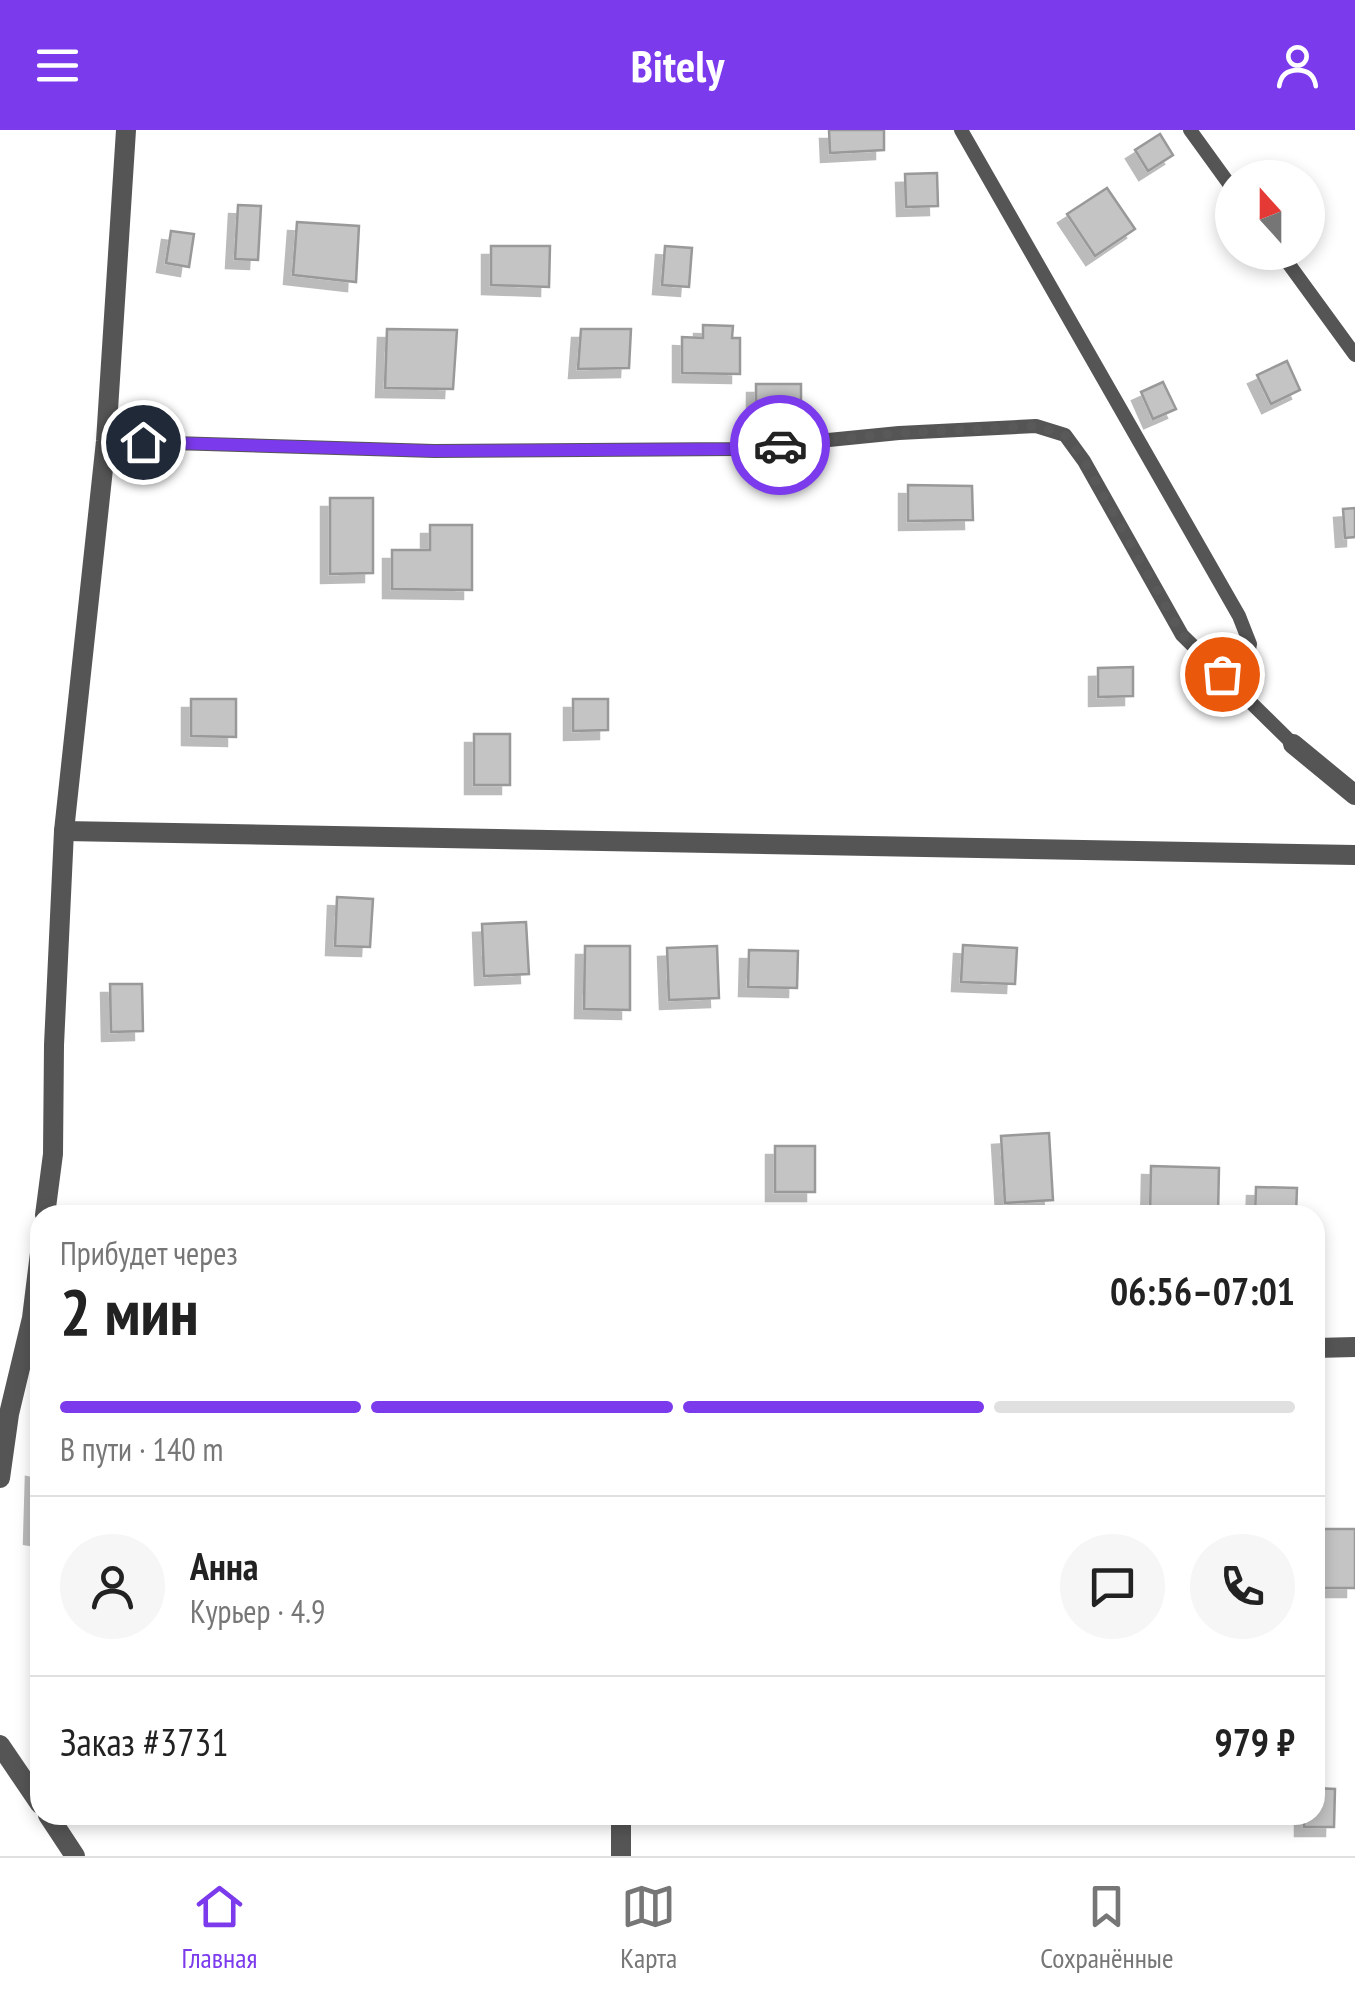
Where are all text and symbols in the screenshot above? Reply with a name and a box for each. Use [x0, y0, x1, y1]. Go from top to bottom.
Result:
text: Bitely [631, 36, 724, 94]
icon: menu [30, 38, 85, 93]
icon: person [1270, 38, 1325, 93]
north arrow [1215, 160, 1325, 270]
map controls [1215, 160, 1325, 270]
courier [730, 395, 830, 495]
pin [101, 400, 186, 485]
icon: home [116, 415, 171, 470]
icon: car [753, 418, 808, 473]
pin [1180, 632, 1265, 717]
icon: bag [1195, 647, 1250, 702]
text: Прибудет через [60, 1232, 238, 1274]
text: 06:56–07:01 [1110, 1266, 1295, 1315]
text: 2 мин [60, 1269, 199, 1353]
text: В пути · 140 m [60, 1428, 223, 1470]
button: person [60, 1534, 165, 1639]
button: chat [1060, 1534, 1165, 1639]
button: phone [1190, 1534, 1295, 1639]
text: Анна [190, 1541, 258, 1590]
text: Курьер · 4.9 [190, 1590, 325, 1632]
text: Заказ #3731 [60, 1717, 229, 1766]
text: 979 ₽ [1215, 1717, 1295, 1766]
tab: Главная [182, 1879, 257, 1976]
tab: Карта [620, 1879, 677, 1976]
tab: Сохранённые [1040, 1879, 1174, 1976]

